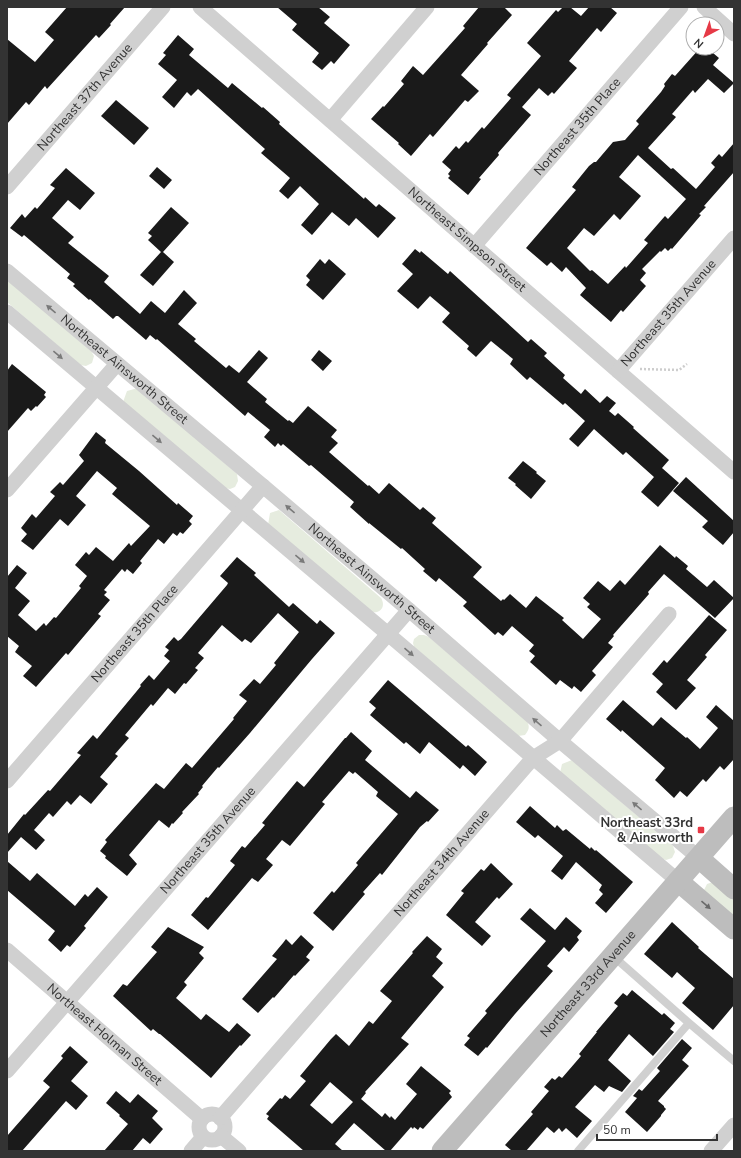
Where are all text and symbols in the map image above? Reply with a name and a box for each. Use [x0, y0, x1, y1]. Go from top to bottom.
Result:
north arrow [685, 16, 725, 56]
text: N [691, 35, 707, 52]
street label: Northeast 37th Avenue [33, 39, 137, 155]
street label: Northeast 35th Place [530, 74, 625, 179]
street label: Northeast Simpson Street [404, 183, 530, 296]
street label: Northeast 35th Avenue [617, 255, 720, 370]
one-way arrow [46, 304, 57, 313]
street label: Northeast Ainsworth Street [56, 311, 192, 429]
one-way arrow [53, 350, 63, 360]
one-way arrow [152, 434, 163, 443]
one-way arrow [285, 505, 295, 514]
street label: Northeast Ainsworth Street [304, 519, 439, 638]
one-way arrow [294, 554, 305, 563]
street label: Northeast 35th Place [87, 581, 182, 687]
one-way arrow [405, 647, 414, 656]
one-way arrow [532, 717, 543, 726]
street label: Northeast 35th Avenue [156, 783, 260, 898]
one-way arrow [631, 801, 642, 810]
street label: Northeast 34th Avenue [390, 805, 494, 921]
place label: Northeast 33rd & Ainsworth [600, 814, 693, 847]
marker: Northeast 33rd & Ainsworth [696, 825, 706, 835]
one-way arrow [701, 901, 711, 910]
street label: Northeast 33rd Avenue [536, 926, 640, 1041]
street label: Northeast Holman Street [43, 980, 166, 1090]
scale bar [597, 1116, 717, 1142]
text: 50 m [603, 1122, 631, 1138]

